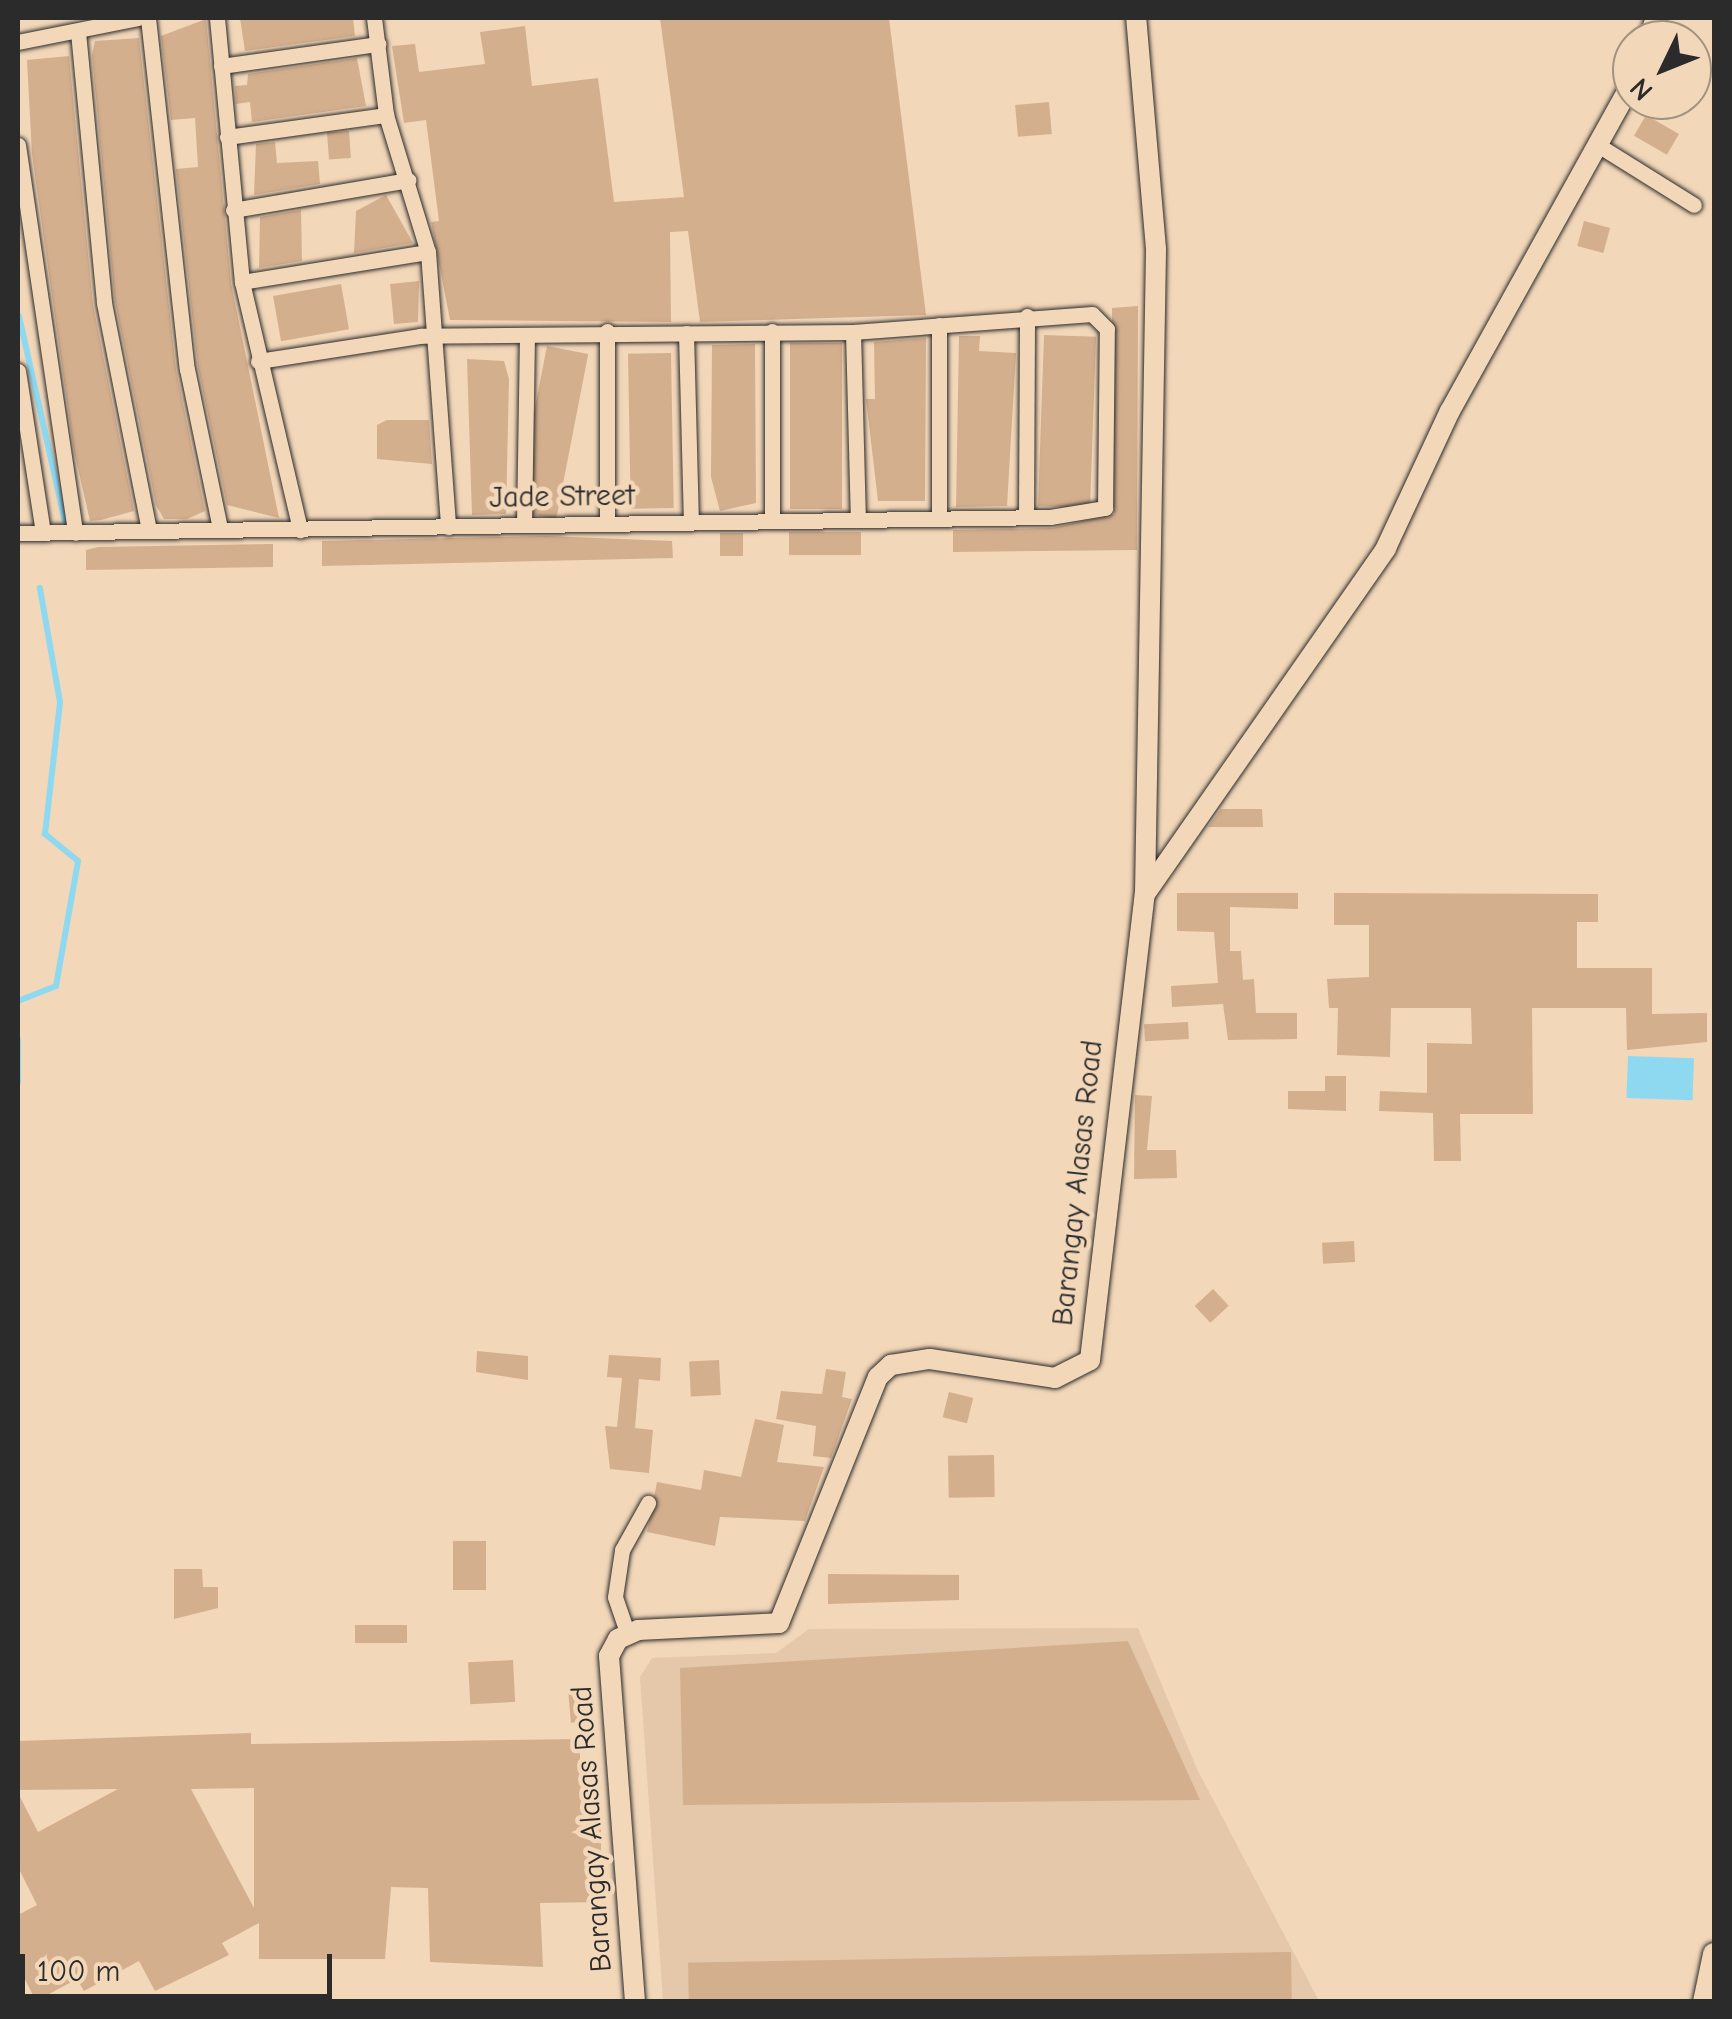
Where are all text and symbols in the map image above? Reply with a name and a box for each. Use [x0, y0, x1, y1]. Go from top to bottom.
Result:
north arrow [1612, 20, 1712, 120]
text: N [1624, 72, 1659, 107]
street label: Jade Street [489, 478, 635, 516]
street label: Barangay Alasas Road [1045, 1038, 1111, 1328]
street label: Barangay Alasas Road [564, 1685, 620, 1973]
scale bar [25, 1934, 338, 1996]
text: 100 m [37, 1954, 120, 1989]

